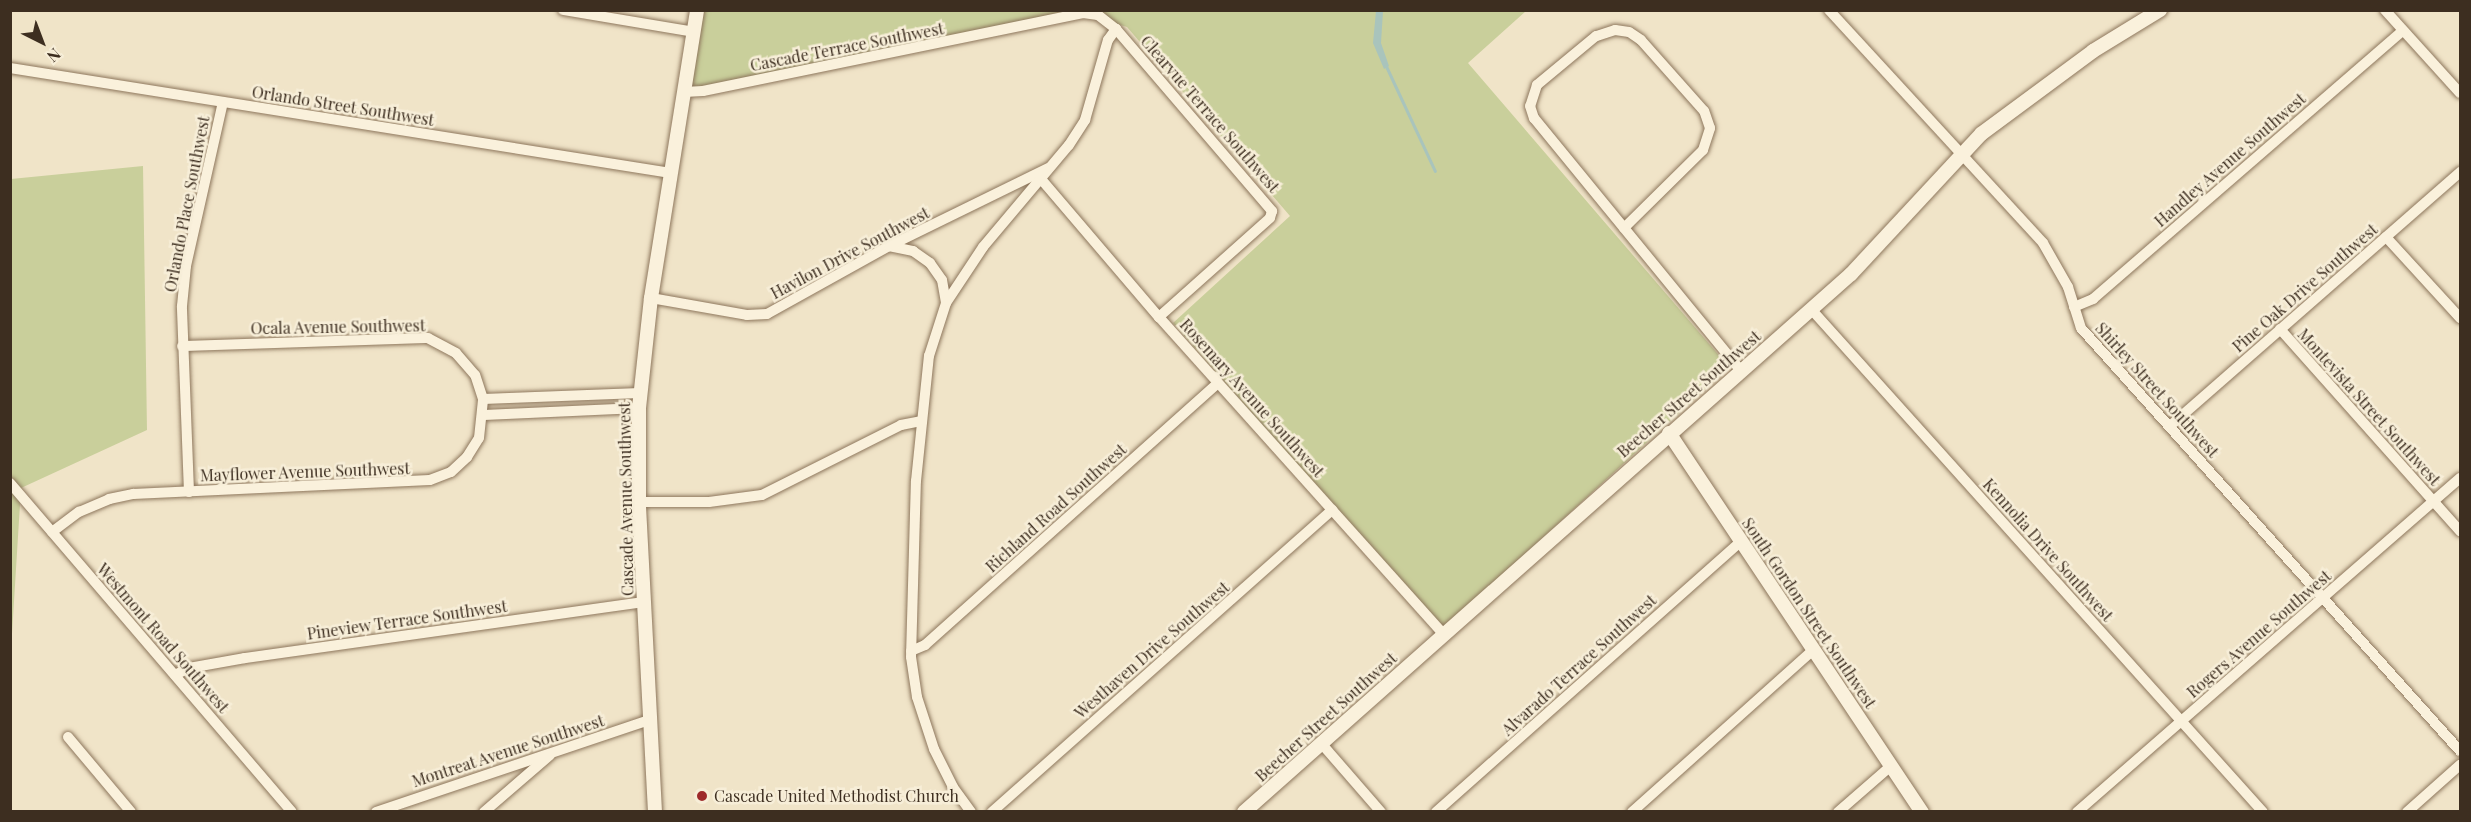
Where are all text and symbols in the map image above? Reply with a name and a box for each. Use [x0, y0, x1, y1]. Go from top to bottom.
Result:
north arrow [12, 12, 72, 72]
street label: Cascade Terrace Southwest [748, 19, 946, 75]
street label: Clearvue Terrace Southwest [1137, 32, 1283, 196]
text: N [43, 44, 66, 67]
street label: Orlando Street Southwest [250, 82, 436, 130]
street label: Handley Avenue Southwest [2150, 89, 2310, 231]
street label: Orlando Place Southwest [160, 114, 214, 294]
street label: Havilon Drive Southwest [767, 203, 933, 303]
street label: Pine Oak Drive Southwest [2228, 220, 2382, 356]
street label: Rosemary Avenue Southwest [1176, 315, 1328, 481]
street label: Ocala Avenue Southwest [250, 316, 426, 338]
street label: Shirley Street Southwest [2091, 318, 2223, 462]
street label: Montevista Street Southwest [2293, 325, 2445, 489]
street label: Beecher Street Southwest [1613, 326, 1765, 462]
street label: Cascade Avenue Southwest [615, 401, 637, 597]
street label: Richland Road Southwest [982, 440, 1130, 576]
street label: Mayflower Avenue Southwest [199, 459, 411, 485]
street label: Kennolia Drive Southwest [1979, 475, 2117, 625]
street label: South Gordon Street Southwest [1738, 514, 1880, 712]
street label: Westmont Road Southwest [93, 559, 233, 717]
street label: Rogers Avenue Southwest [2183, 566, 2335, 702]
street label: Westhaven Drive Southwest [1071, 578, 1233, 722]
street label: Alvarado Terrace Southwest [1498, 590, 1660, 740]
street label: Pineview Terrace Southwest [305, 596, 509, 644]
street label: Beecher Street Southwest [1251, 648, 1401, 786]
street label: Montreat Avenue Southwest [409, 711, 607, 791]
place label: Cascade United Methodist Church [714, 786, 959, 806]
marker: Cascade United Methodist Church [695, 789, 709, 803]

